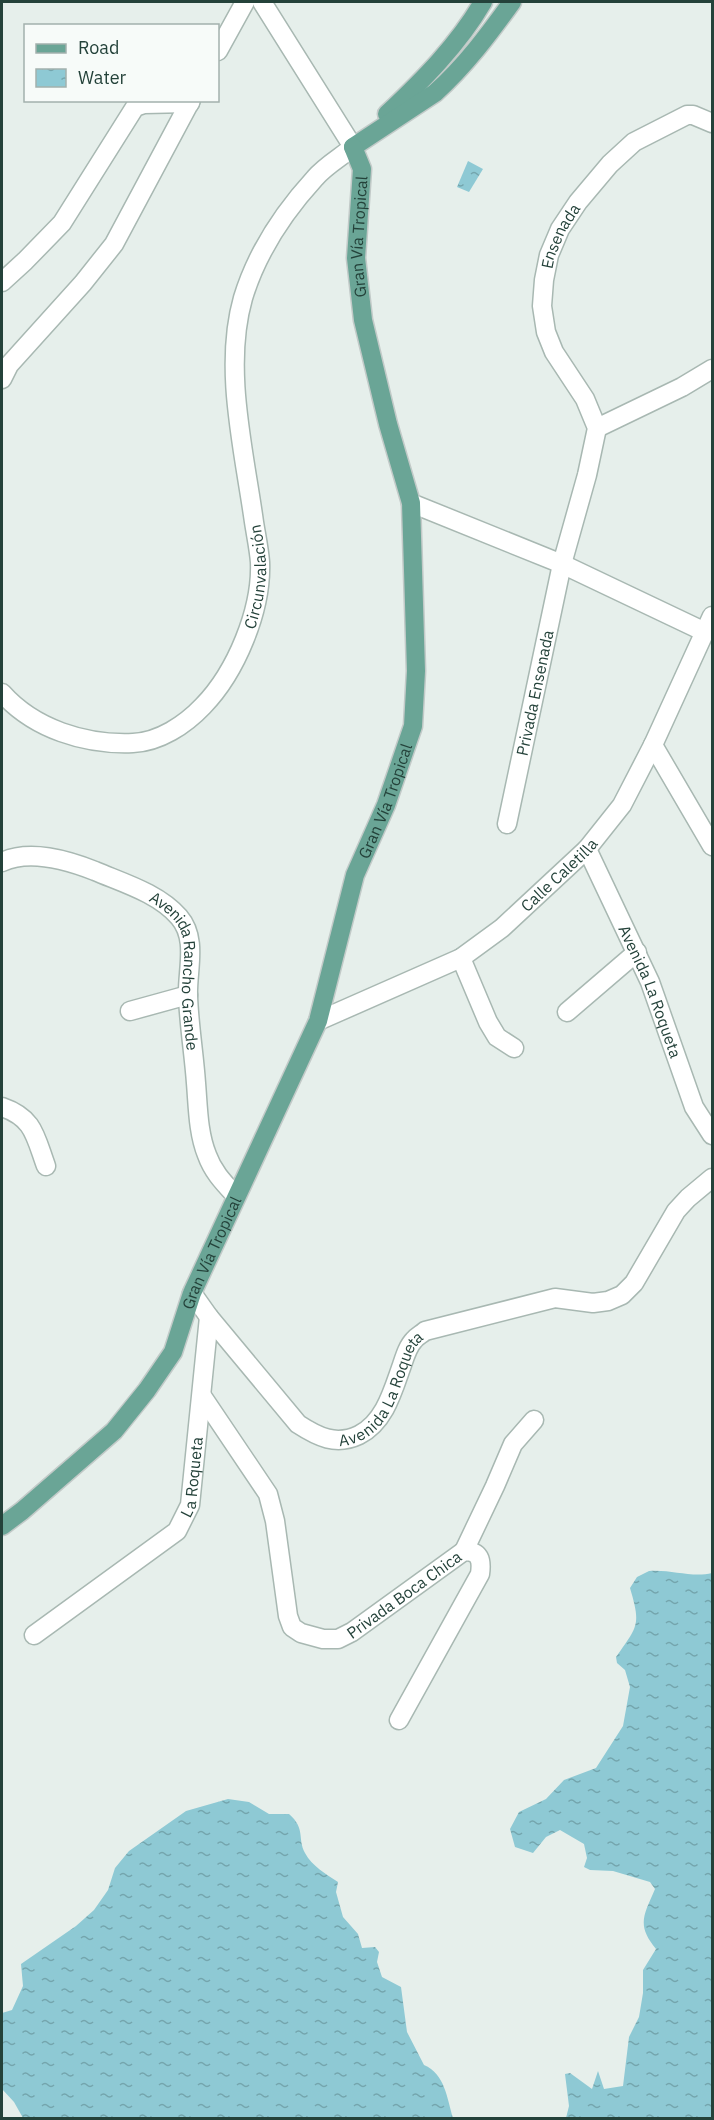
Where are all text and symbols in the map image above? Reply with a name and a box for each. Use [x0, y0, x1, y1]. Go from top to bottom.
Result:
legend [24, 24, 219, 102]
text: Road [78, 36, 119, 59]
text: Water [78, 66, 127, 89]
street label: Gran Vía Tropical [346, 175, 372, 299]
street label: Ensenada [537, 199, 584, 270]
street label: Circunvalación [239, 523, 270, 631]
street label: Privada Ensenada [512, 628, 558, 757]
street label: Gran Vía Tropical [354, 741, 416, 862]
street label: Calle Caletilla [516, 834, 602, 916]
street label: Avenida Rancho Grande [146, 887, 203, 1052]
street label: Avenida La Roqueta [614, 922, 686, 1061]
street label: Gran Vía Tropical [177, 1193, 245, 1312]
street label: Avenida La Roqueta [338, 1326, 427, 1450]
street label: La Roqueta [176, 1435, 207, 1520]
street label: Privada Boca Chica [343, 1546, 466, 1643]

